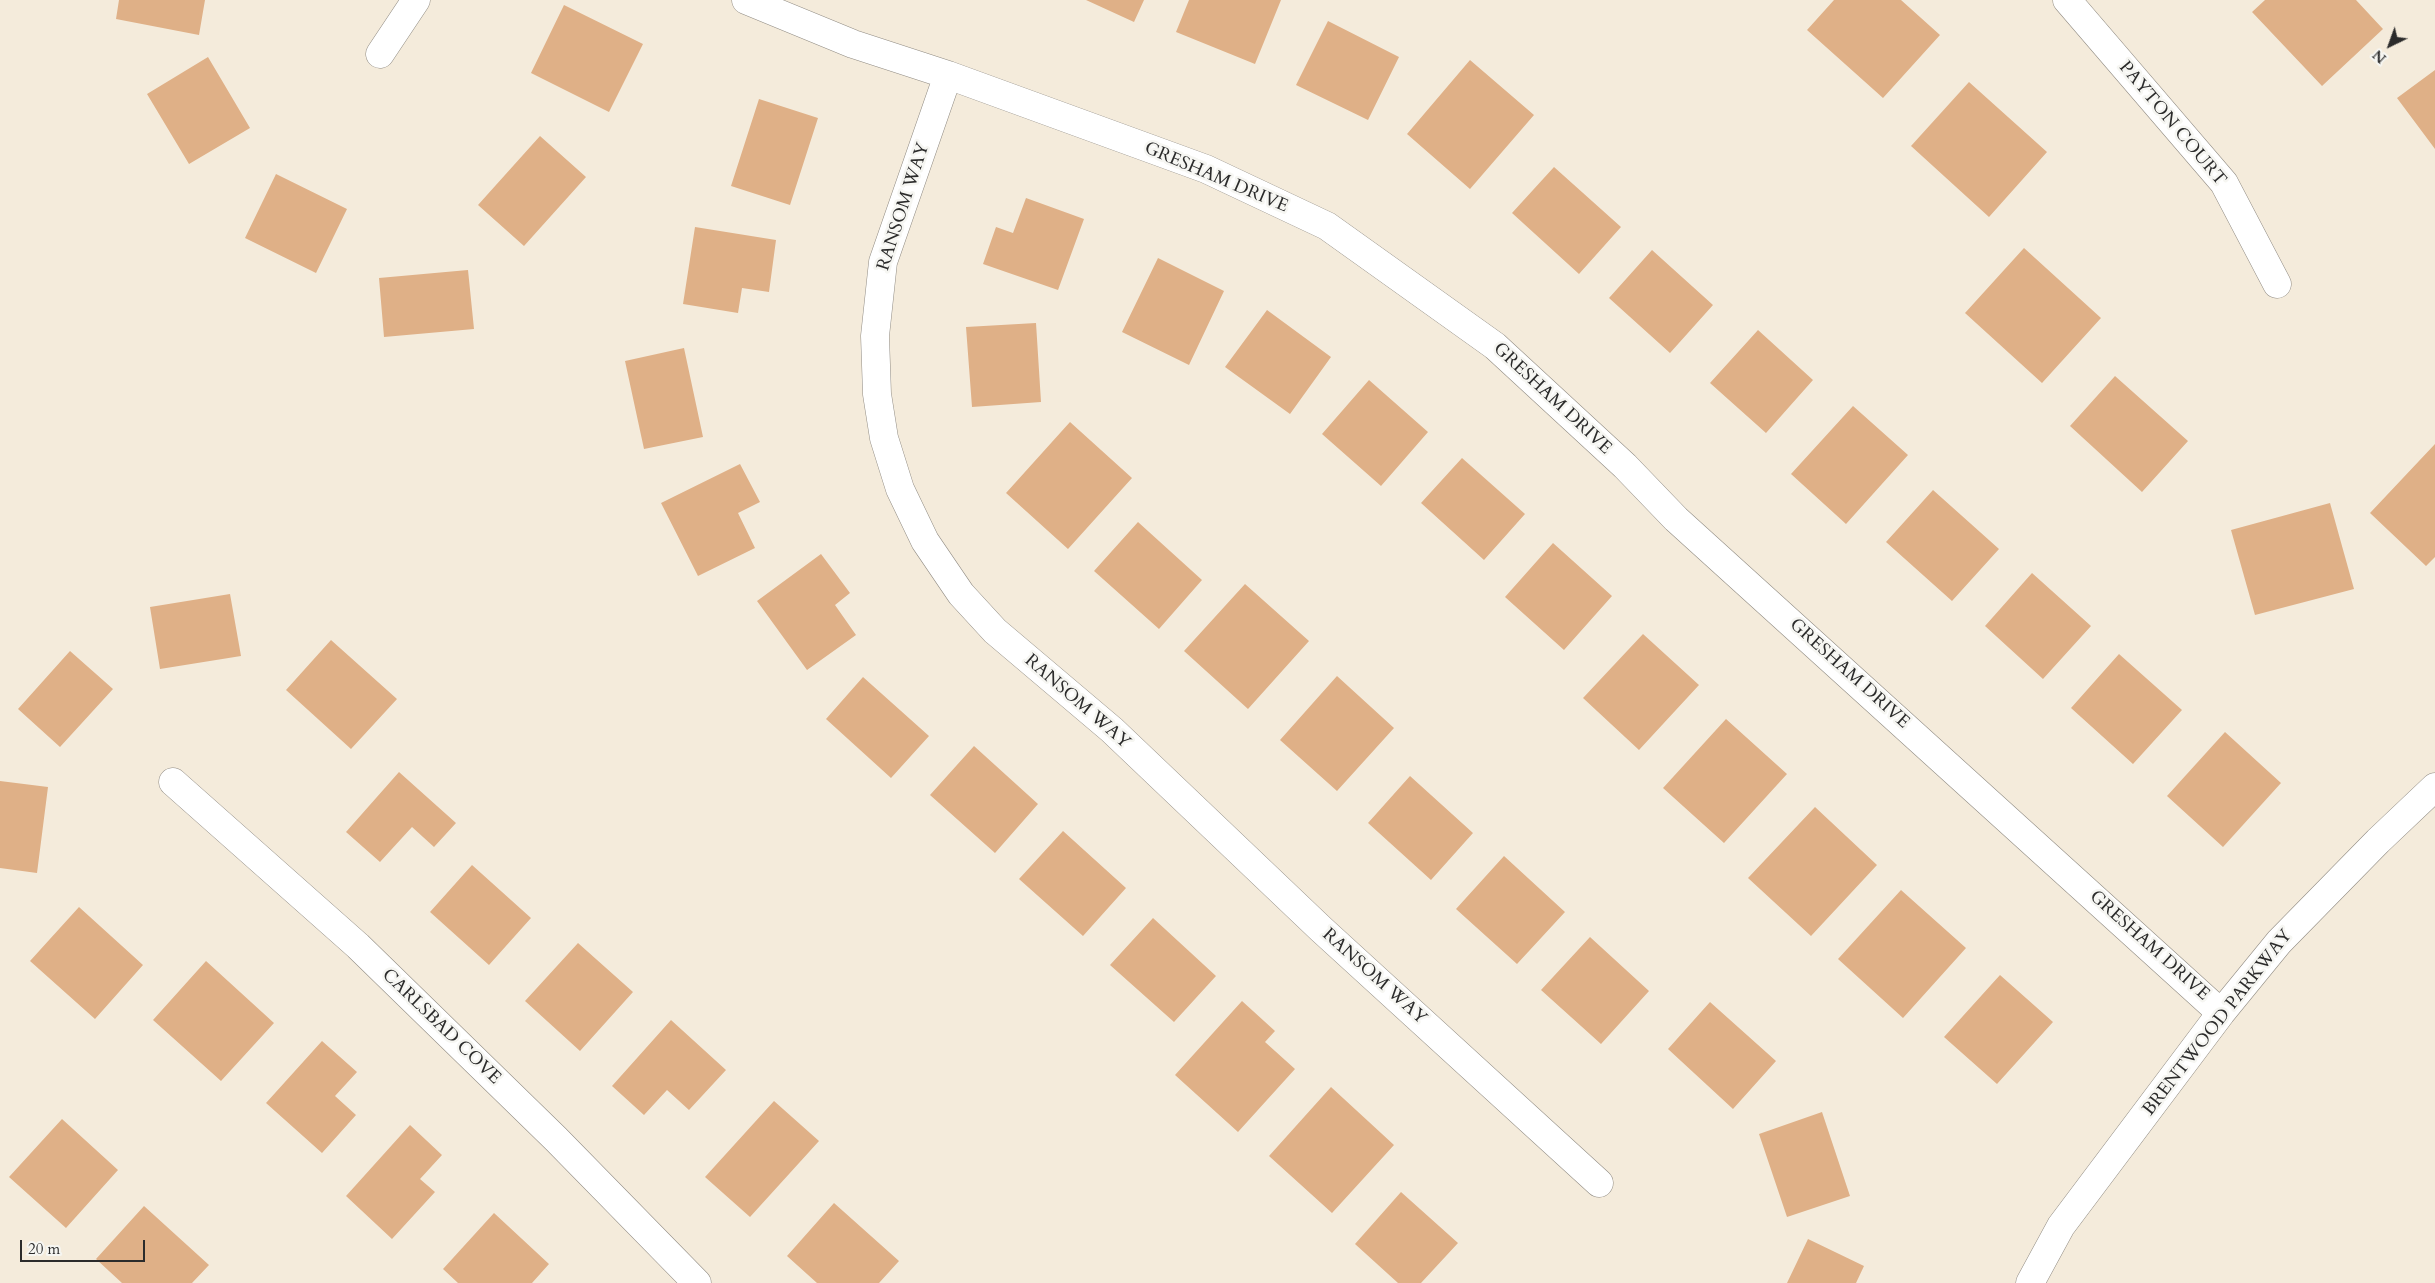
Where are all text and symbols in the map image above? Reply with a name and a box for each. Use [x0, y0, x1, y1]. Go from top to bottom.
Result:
north arrow [2365, 20, 2415, 70]
text: N [2369, 45, 2391, 68]
street label: PAYTON COURT [2114, 57, 2230, 191]
street label: GRESHAM DRIVE [1141, 138, 1291, 218]
street label: RANSOM WAY [873, 140, 935, 274]
street label: GRESHAM DRIVE [1488, 339, 1616, 459]
street label: GRESHAM DRIVE [1785, 614, 1913, 734]
street label: RANSOM WAY [1020, 650, 1134, 754]
street label: GRESHAM DRIVE [2085, 886, 2213, 1006]
street label: RANSOM WAY [1317, 924, 1431, 1030]
street label: BRENTWOOD PARKWAY [2139, 926, 2297, 1120]
street label: CARLSBAD COVE [377, 965, 505, 1089]
scale bar [22, 1230, 148, 1262]
text: 20 m [28, 1239, 60, 1259]

